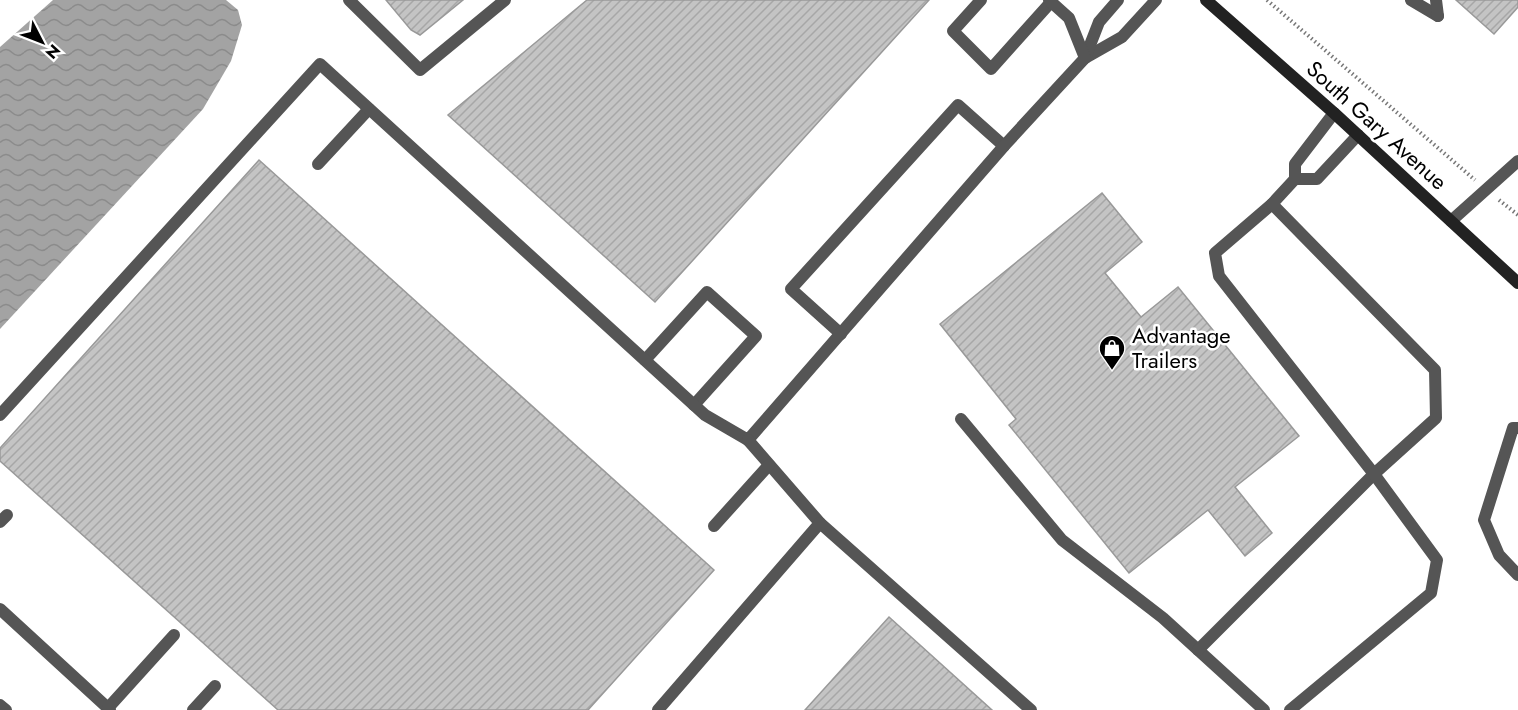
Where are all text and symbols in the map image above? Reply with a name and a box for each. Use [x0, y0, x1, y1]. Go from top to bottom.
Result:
north arrow [12, 12, 72, 72]
text: N [40, 39, 66, 64]
street label: South Gary Avenue [1300, 53, 1454, 197]
place label: Advantage Trailers [1132, 319, 1231, 376]
shop icon: Advantage Trailers [1097, 333, 1127, 371]

